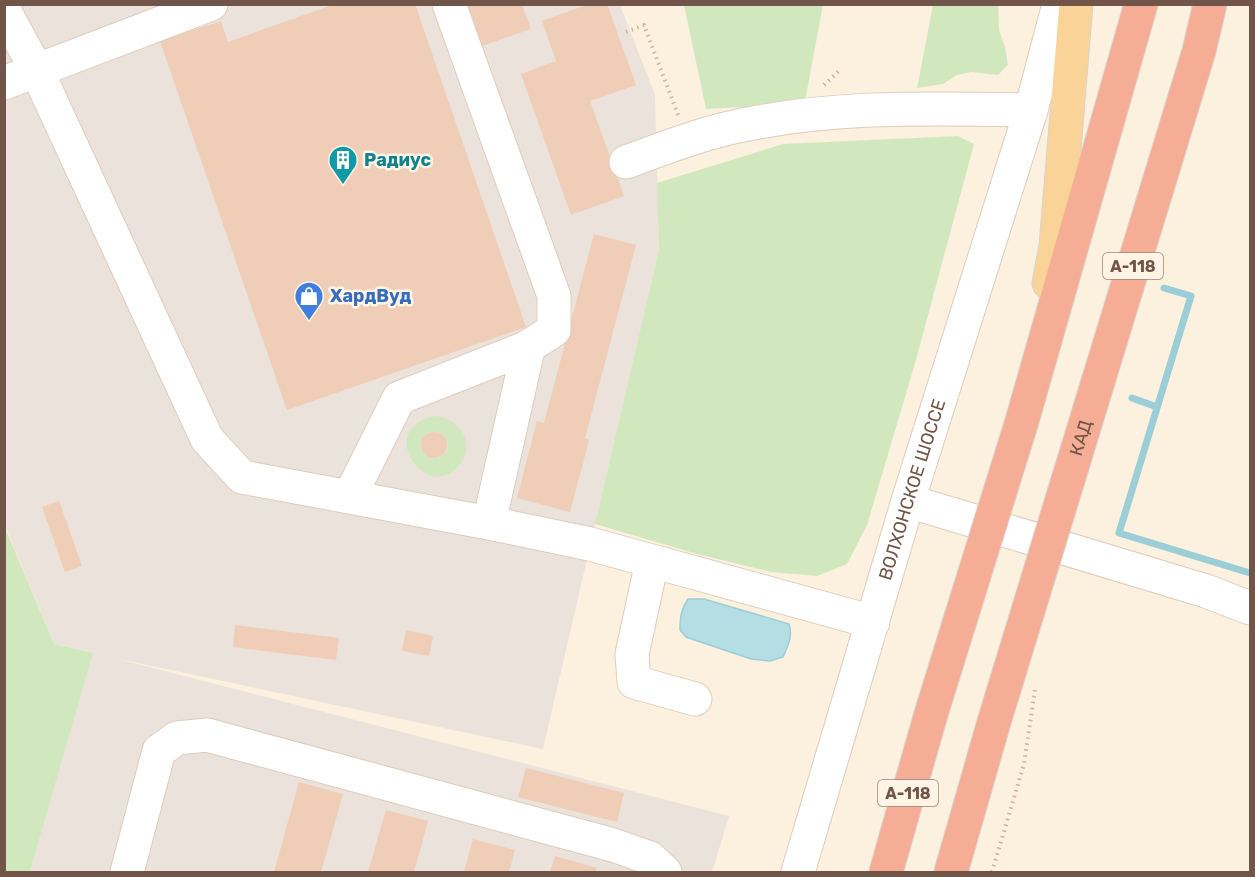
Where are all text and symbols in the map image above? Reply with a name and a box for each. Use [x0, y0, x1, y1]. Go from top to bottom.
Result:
building icon: Радиус [327, 144, 359, 186]
place label: Радиус [364, 149, 431, 171]
road number: А-118 [1103, 253, 1163, 279]
shop icon: ХардВуд [293, 280, 325, 322]
place label: ХардВуд [330, 285, 412, 307]
street label: ВОЛХОНСКОЕ ШОССЕ [874, 397, 950, 583]
street label: КАД [1065, 417, 1097, 459]
road number: А-118 [878, 780, 938, 806]

